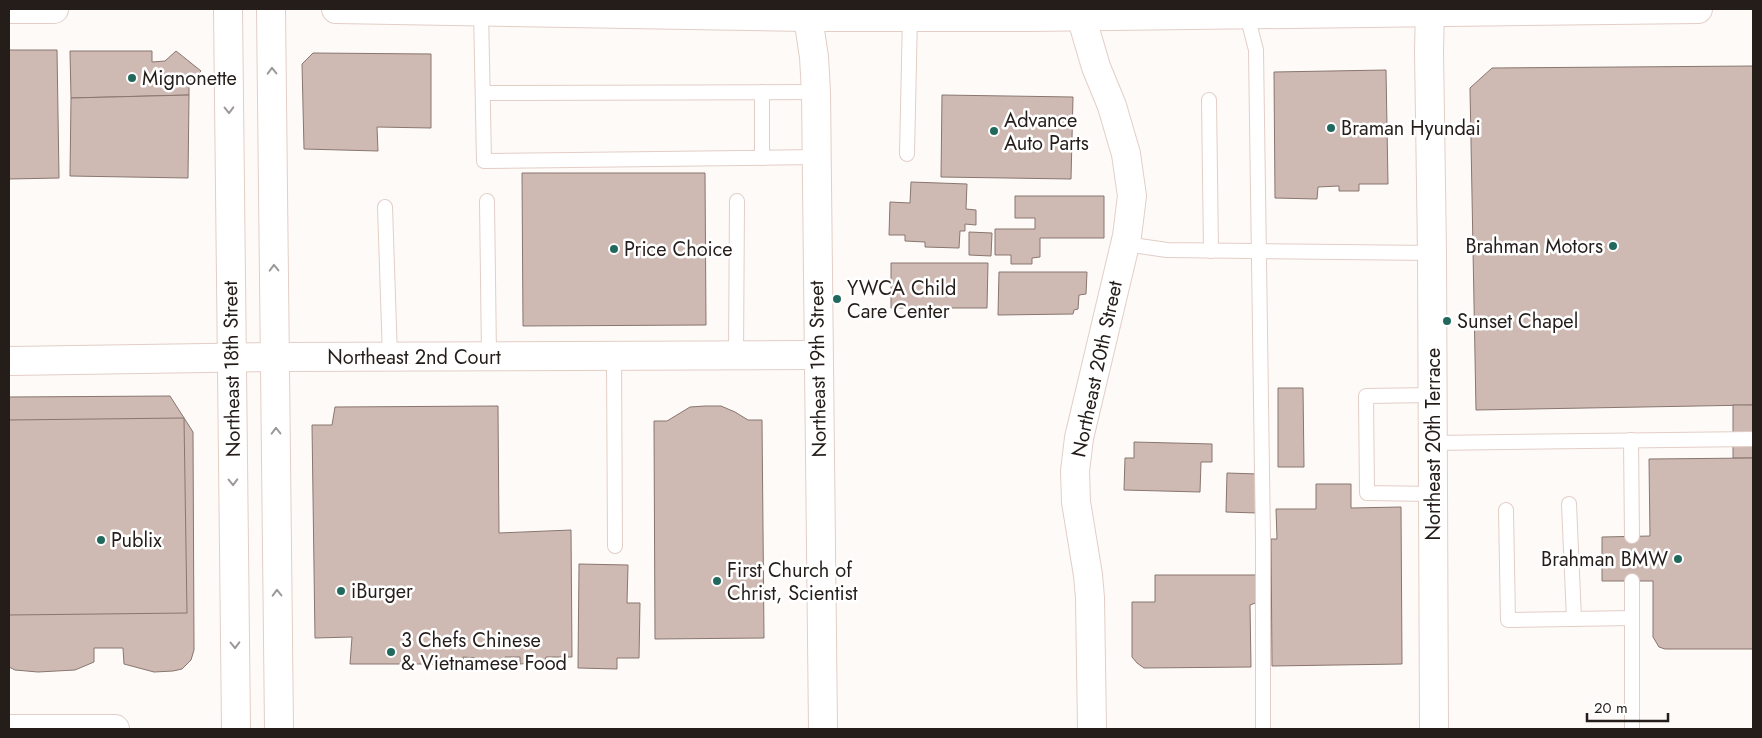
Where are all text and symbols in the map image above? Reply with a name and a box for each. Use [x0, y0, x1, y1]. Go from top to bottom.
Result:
place label: Mignonette [142, 64, 237, 93]
one-way arrow [267, 66, 277, 74]
marker: Mignonette [126, 72, 138, 84]
one-way arrow [224, 106, 234, 114]
place label: Advance Auto Parts [1004, 106, 1089, 158]
place label: Braman Hyundai [1341, 114, 1481, 143]
marker: Braman Hyundai [1325, 122, 1337, 134]
marker: Advance Auto Parts [988, 125, 1000, 137]
place label: Brahman Motors [1465, 232, 1603, 261]
place label: Price Choice [624, 235, 733, 264]
marker: Brahman Motors [1607, 240, 1619, 252]
marker: Price Choice [608, 243, 620, 255]
one-way arrow [269, 264, 279, 272]
place label: YWCA Child Care Center [847, 274, 956, 326]
street label: Northeast 20th Street [1064, 278, 1130, 460]
street label: Northeast 18th Street [216, 280, 248, 457]
street label: Northeast 19th Street [802, 280, 834, 458]
marker: YWCA Child Care Center [831, 293, 843, 305]
place label: Sunset Chapel [1457, 307, 1578, 336]
marker: Sunset Chapel [1441, 315, 1453, 327]
street label: Northeast 2nd Court [327, 343, 501, 372]
street label: Northeast 20th Terrace [1419, 348, 1448, 540]
one-way arrow [271, 426, 281, 434]
one-way arrow [228, 479, 238, 487]
place label: Publix [111, 526, 162, 555]
marker: Publix [95, 534, 107, 546]
place label: Brahman BMW [1541, 545, 1668, 574]
marker: Brahman BMW [1672, 553, 1684, 565]
place label: First Church of Christ, Scientist [727, 556, 858, 608]
marker: First Church of Christ, Scientist [711, 575, 723, 587]
place label: iBurger [351, 577, 413, 606]
marker: iBurger [335, 585, 347, 597]
one-way arrow [272, 589, 282, 596]
place label: 3 Chefs Chinese & Vietnamese Food [401, 626, 567, 678]
one-way arrow [230, 642, 240, 649]
marker: 3 Chefs Chinese & Vietnamese Food [385, 646, 397, 658]
scale bar [1587, 690, 1668, 722]
text: 20 m [1594, 697, 1628, 719]

